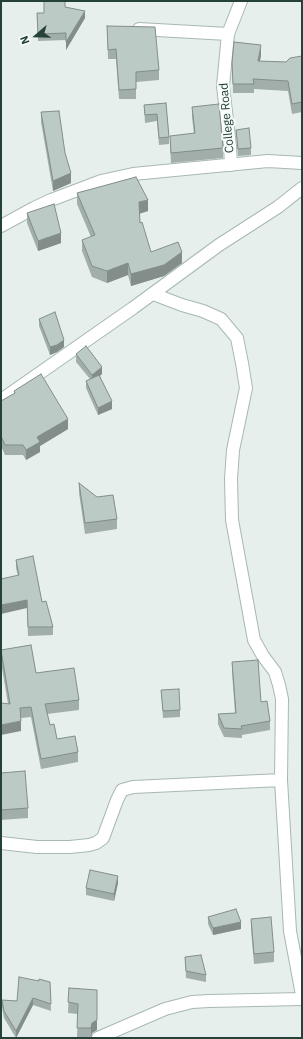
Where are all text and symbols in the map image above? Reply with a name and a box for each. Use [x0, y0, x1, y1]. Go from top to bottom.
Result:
north arrow [16, 16, 56, 56]
text: N [17, 34, 33, 46]
street label: College Road [217, 82, 237, 154]

